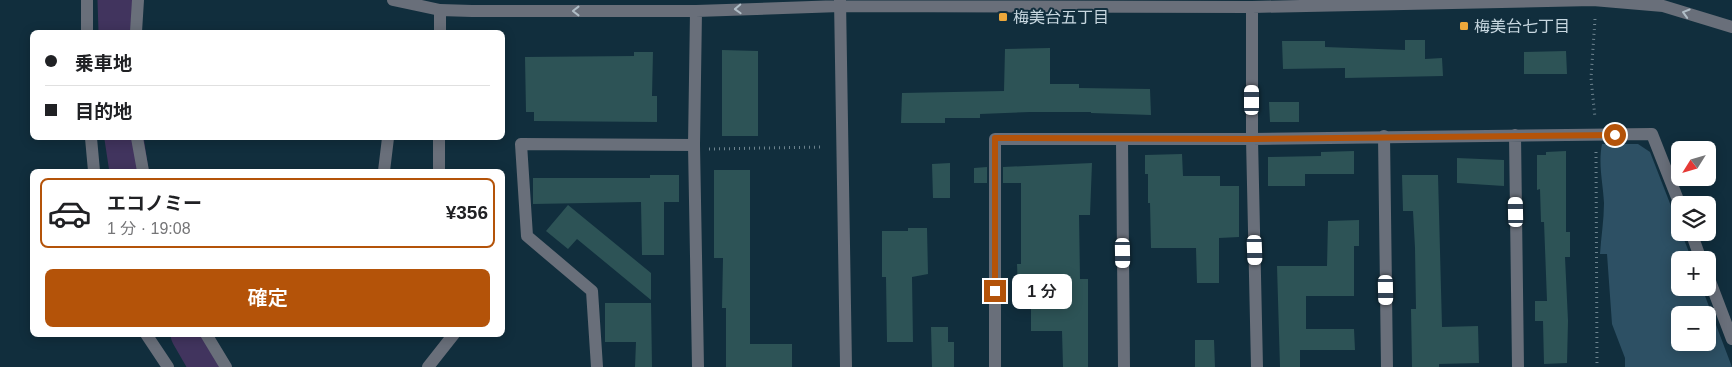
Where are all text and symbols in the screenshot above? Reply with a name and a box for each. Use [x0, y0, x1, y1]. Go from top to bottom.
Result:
one-way arrow [734, 4, 742, 15]
one-way arrow [572, 6, 580, 16]
one-way arrow [1682, 8, 1690, 18]
place label: 梅美台五丁目 [1013, 9, 1109, 26]
marker: 梅美台五丁目 [997, 11, 1009, 23]
place label: 梅美台七丁目 [1474, 18, 1570, 35]
marker: 梅美台七丁目 [1458, 20, 1470, 32]
text: 乗車地 [75, 53, 132, 74]
car [1244, 85, 1259, 115]
text: 目的地 [75, 101, 132, 122]
route start [1604, 124, 1626, 146]
north arrow [1671, 141, 1716, 186]
map controls [1671, 141, 1716, 351]
icon: car [47, 191, 92, 236]
text: エコノミー [107, 193, 202, 214]
button: layers [1671, 196, 1716, 241]
car [1508, 197, 1523, 227]
text: ¥356 [446, 202, 488, 223]
text: 1 分 · 19:08 [107, 220, 191, 237]
car [1246, 235, 1263, 265]
car [1115, 238, 1130, 268]
button: + [1671, 251, 1716, 296]
button: 確定 [45, 269, 490, 327]
callout: 1 分 [1012, 274, 1072, 308]
car [1378, 275, 1393, 305]
route end [984, 280, 1006, 302]
text: 1 分 [1027, 283, 1057, 300]
button: − [1671, 306, 1716, 351]

